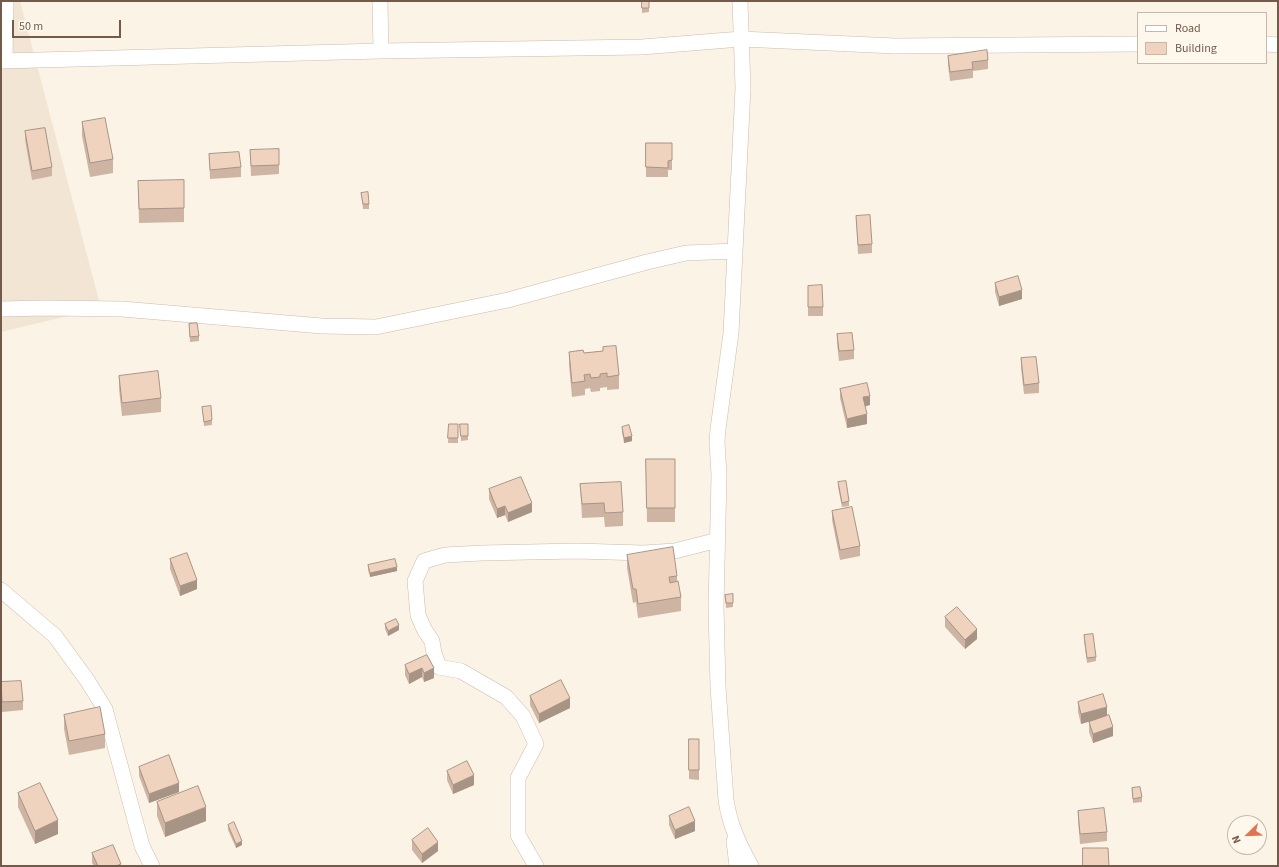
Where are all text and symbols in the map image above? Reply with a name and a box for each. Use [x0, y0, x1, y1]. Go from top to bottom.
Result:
scale bar [14, 12, 123, 38]
legend [1137, 12, 1267, 64]
text: 50 m [19, 18, 43, 35]
text: Road [1175, 20, 1201, 37]
text: Building [1175, 40, 1217, 57]
north arrow [1227, 815, 1267, 855]
text: N [1228, 833, 1245, 846]

